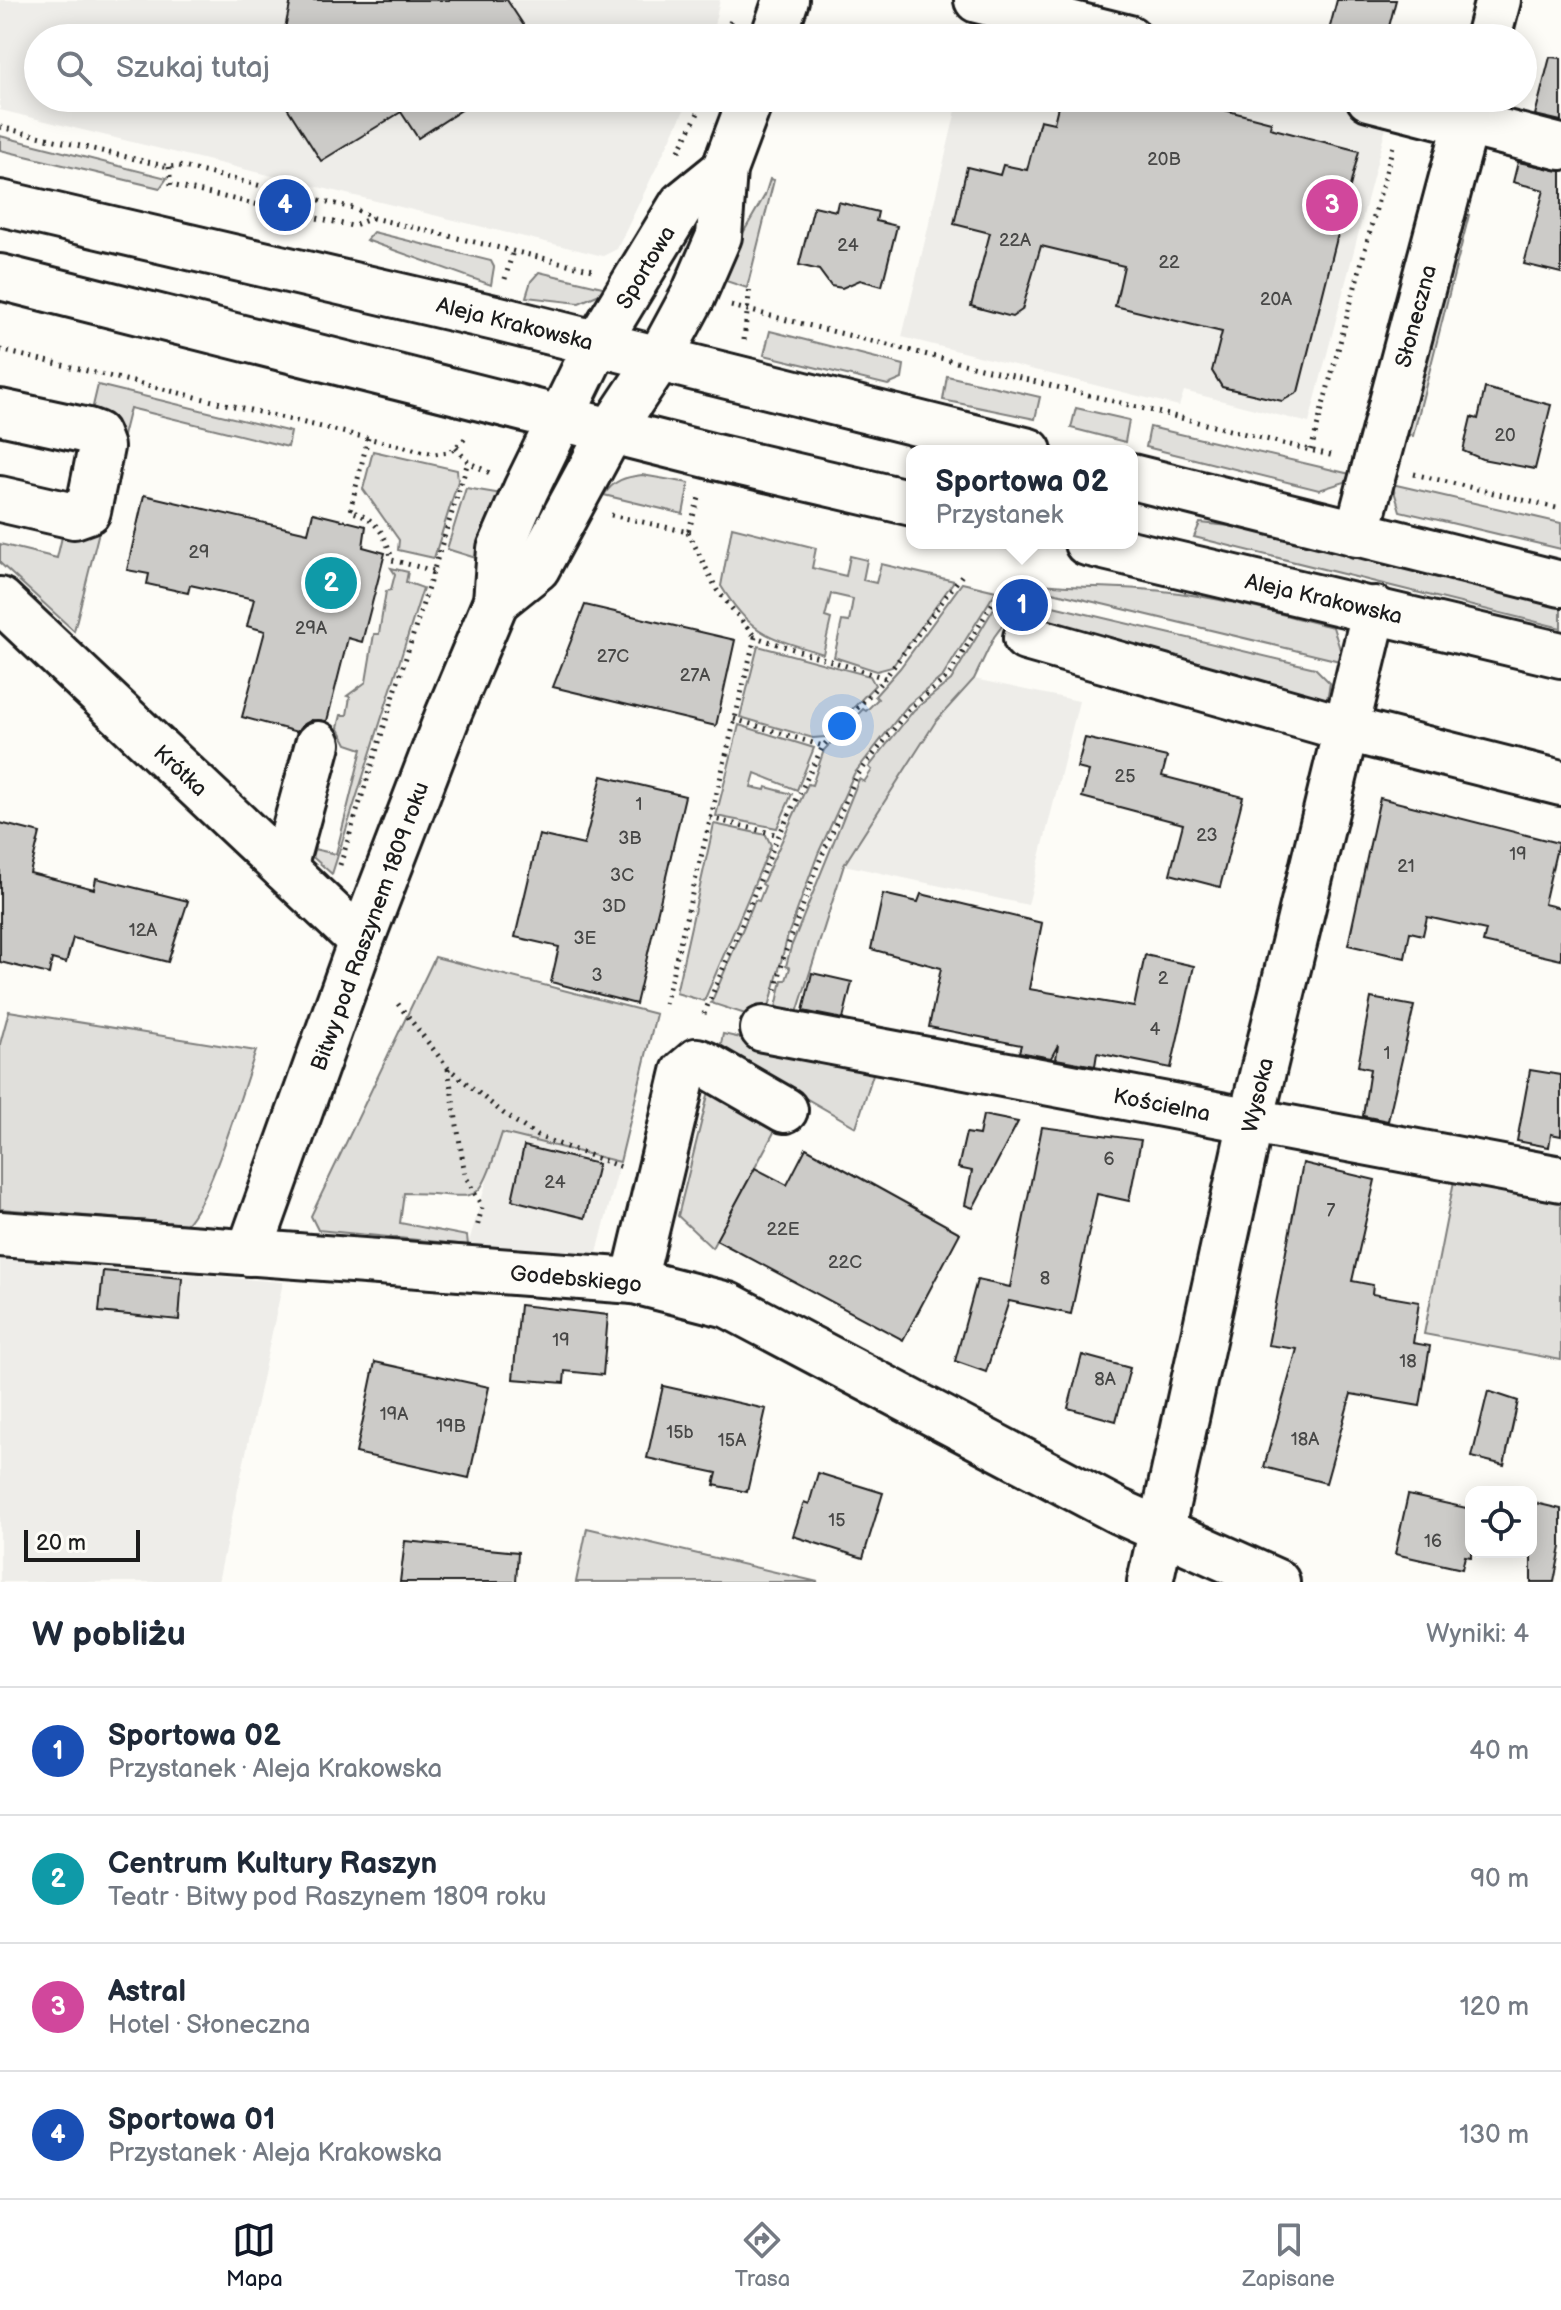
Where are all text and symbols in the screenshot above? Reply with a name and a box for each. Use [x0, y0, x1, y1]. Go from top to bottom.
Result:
search box [24, 24, 1537, 112]
icon: search [52, 46, 96, 90]
text: Szukaj tutaj [116, 50, 270, 86]
house number: 20B [1147, 149, 1181, 170]
pin: 4 [259, 175, 311, 235]
pin: 3 [1306, 175, 1358, 235]
street label: Sportowa [611, 221, 682, 314]
house number: 22A [999, 230, 1031, 251]
house number: 24 [837, 235, 859, 256]
house number: 22 [1158, 252, 1180, 273]
street label: Słoneczna [1390, 262, 1443, 371]
house number: 20A [1260, 289, 1292, 310]
street label: Aleja Krakowska [434, 292, 596, 357]
house number: 20 [1494, 425, 1516, 446]
popup [906, 445, 1138, 549]
text: Sportowa 02 [936, 464, 1108, 500]
text: Przystanek [936, 500, 1063, 531]
house number: 29 [188, 542, 210, 563]
pin: 2 [305, 553, 357, 613]
street label: Aleja Krakowska [1243, 568, 1405, 631]
pin: 1 [996, 575, 1048, 635]
house number: 29A [295, 618, 327, 639]
house number: 27C [597, 646, 629, 667]
house number: 27A [680, 665, 710, 686]
your location [822, 706, 862, 746]
street label: Krótka [148, 740, 212, 803]
house number: 25 [1115, 766, 1135, 787]
street label: Bitwy pod Raszynem 1809 roku [305, 778, 435, 1075]
house number: 1 [636, 794, 642, 815]
house number: 23 [1196, 825, 1218, 846]
house number: 3B [618, 828, 642, 849]
house number: 19 [1509, 844, 1527, 865]
house number: 21 [1397, 856, 1415, 877]
house number: 3C [610, 865, 634, 886]
house number: 3D [602, 896, 626, 917]
house number: 12A [129, 920, 157, 941]
house number: 3E [574, 928, 597, 949]
house number: 3 [591, 965, 603, 986]
house number: 2 [1158, 968, 1169, 989]
house number: 4 [1150, 1019, 1161, 1040]
house number: 1 [1384, 1043, 1390, 1064]
street label: Wysoka [1237, 1055, 1280, 1135]
street label: Kościelna [1111, 1083, 1213, 1128]
house number: 6 [1104, 1149, 1115, 1170]
house number: 24 [544, 1172, 566, 1193]
house number: 7 [1327, 1200, 1336, 1221]
house number: 22E [766, 1219, 800, 1240]
house number: 22C [828, 1252, 862, 1273]
street label: Godebskiego [509, 1260, 643, 1299]
house number: 8 [1040, 1268, 1050, 1289]
house number: 19 [552, 1330, 570, 1351]
house number: 18 [1399, 1351, 1417, 1372]
house number: 8A [1094, 1369, 1116, 1390]
house number: 19A [380, 1404, 408, 1425]
house number: 19B [436, 1416, 466, 1437]
house number: 15b [666, 1422, 694, 1443]
house number: 18A [1291, 1429, 1319, 1450]
house number: 15A [718, 1430, 746, 1451]
map controls [1465, 1486, 1537, 1558]
button: locate [1465, 1486, 1537, 1558]
house number: 15 [828, 1510, 846, 1531]
scale bar [24, 1526, 140, 1562]
text: 20 m [36, 1530, 86, 1557]
house number: 16 [1424, 1531, 1442, 1552]
text: W pobliżu [32, 1614, 186, 1655]
text: Wyniki: 4 [1426, 1619, 1529, 1650]
text: Sportowa 02 [108, 1718, 281, 1754]
text: 1 [53, 1736, 63, 1767]
text: 40 m [1469, 1736, 1529, 1767]
text: Przystanek · Aleja Krakowska [108, 1754, 442, 1785]
text: Centrum Kultury Raszyn [108, 1846, 437, 1882]
text: 2 [50, 1864, 66, 1895]
text: 90 m [1470, 1864, 1529, 1895]
text: Teatr · Bitwy pod Raszynem 1809 roku [108, 1882, 546, 1913]
text: Astral [108, 1974, 186, 2010]
text: 3 [50, 1992, 66, 2023]
text: 120 m [1460, 1992, 1529, 2023]
text: Hotel · Słoneczna [108, 2010, 311, 2041]
text: Sportowa 01 [108, 2102, 276, 2138]
text: 4 [50, 2120, 66, 2151]
text: 130 m [1459, 2120, 1529, 2151]
text: Przystanek · Aleja Krakowska [108, 2138, 442, 2169]
tab: Mapa [226, 2218, 283, 2293]
tab: Trasa [735, 2218, 790, 2293]
tab: Zapisane [1242, 2218, 1335, 2293]

